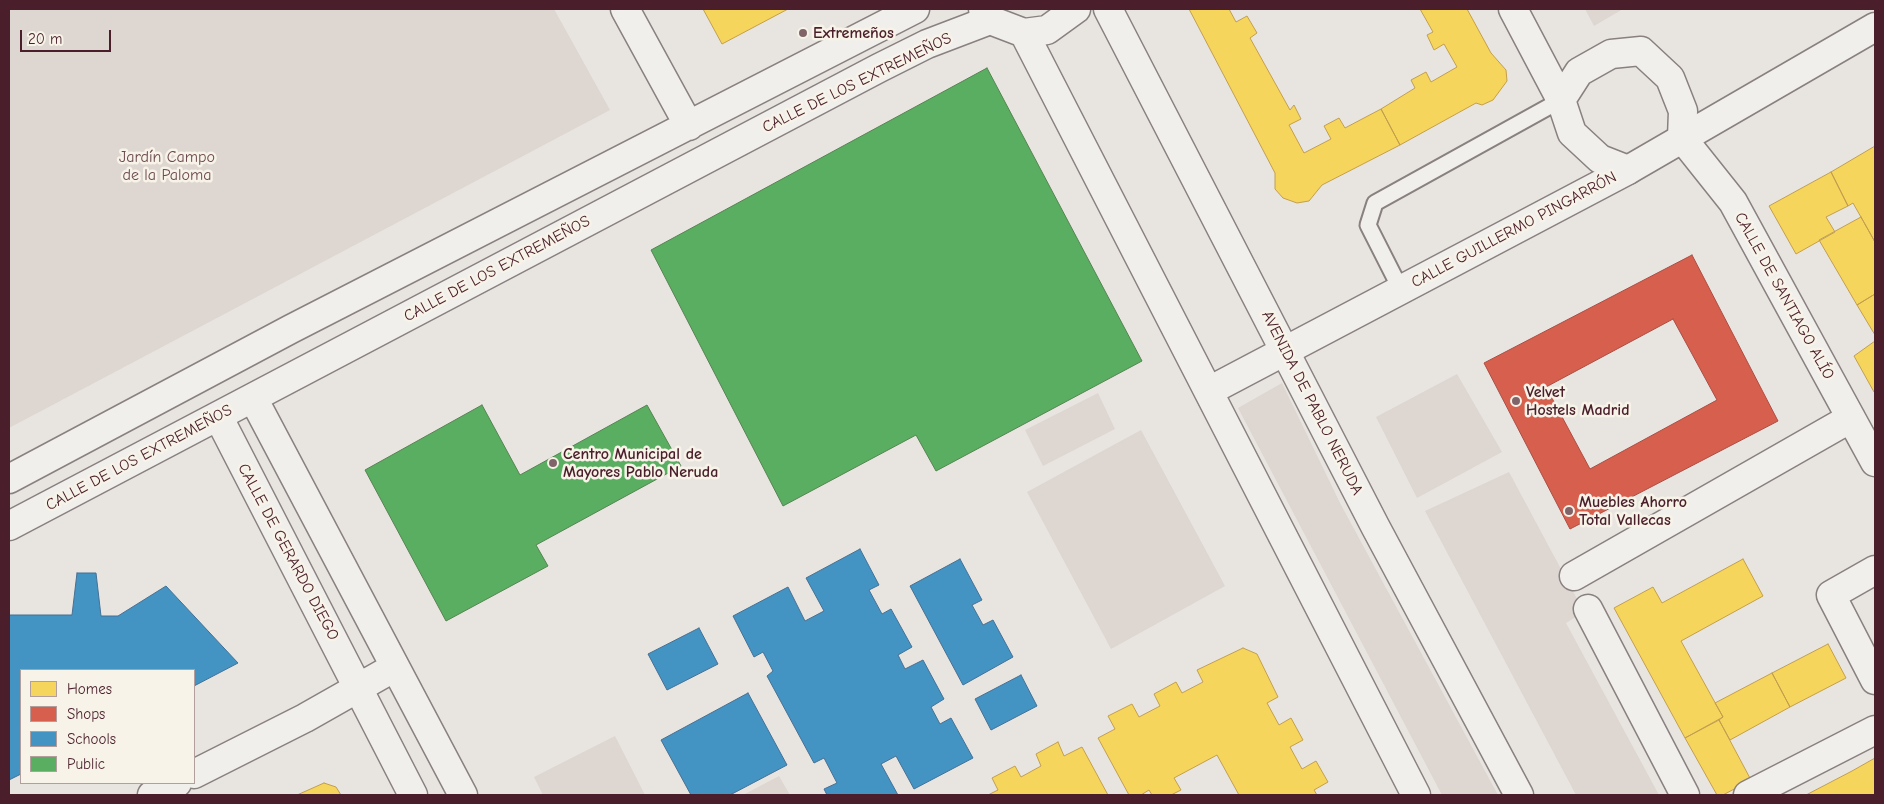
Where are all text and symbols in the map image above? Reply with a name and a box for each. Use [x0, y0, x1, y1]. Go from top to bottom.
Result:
scale bar [22, 20, 114, 52]
place label: Extremeños [813, 23, 894, 43]
marker: Extremeños [797, 27, 809, 39]
street label: CALLE DE LOS EXTREMEÑOS [759, 29, 955, 137]
text: 20 m [28, 30, 62, 48]
park label: Jardín Campo de la Paloma [119, 147, 215, 185]
street label: CALLE GUILLERMO PINGARRÓN [1408, 168, 1620, 292]
street label: CALLE DE SANTIAGO ALÍO [1730, 209, 1838, 383]
street label: CALLE DE LOS EXTREMEÑOS [401, 212, 593, 326]
street label: AVENIDA DE PABLO NERUDA [1257, 308, 1367, 498]
place label: Velvet Hostels Madrid [1526, 382, 1630, 420]
marker: Velvet Hostels Madrid [1510, 395, 1522, 407]
street label: CALLE DE LOS EXTREMEÑOS [43, 401, 235, 515]
place label: Centro Municipal de Mayores Pablo Neruda [563, 444, 718, 482]
marker: Centro Municipal de Mayores Pablo Neruda [547, 457, 559, 469]
street label: CALLE DE GERARDO DIEGO [233, 460, 343, 644]
place label: Muebles Ahorro Total Vallecas [1579, 492, 1687, 530]
marker: Muebles Ahorro Total Vallecas [1563, 505, 1575, 517]
legend [20, 669, 195, 784]
text: Homes [67, 680, 112, 698]
text: Shops [67, 705, 105, 723]
text: Schools [67, 730, 116, 748]
text: Public [67, 755, 105, 773]

